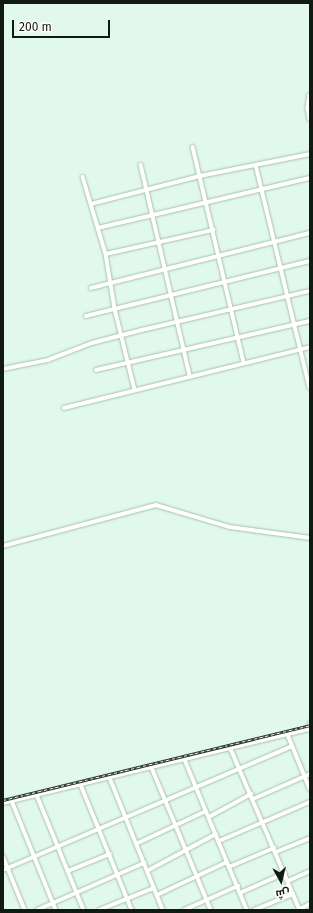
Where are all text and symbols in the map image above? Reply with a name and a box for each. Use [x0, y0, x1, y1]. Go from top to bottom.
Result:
scale bar [14, 12, 112, 38]
text: 200 m [19, 20, 52, 34]
north arrow [261, 861, 301, 901]
text: ش [275, 886, 291, 901]

